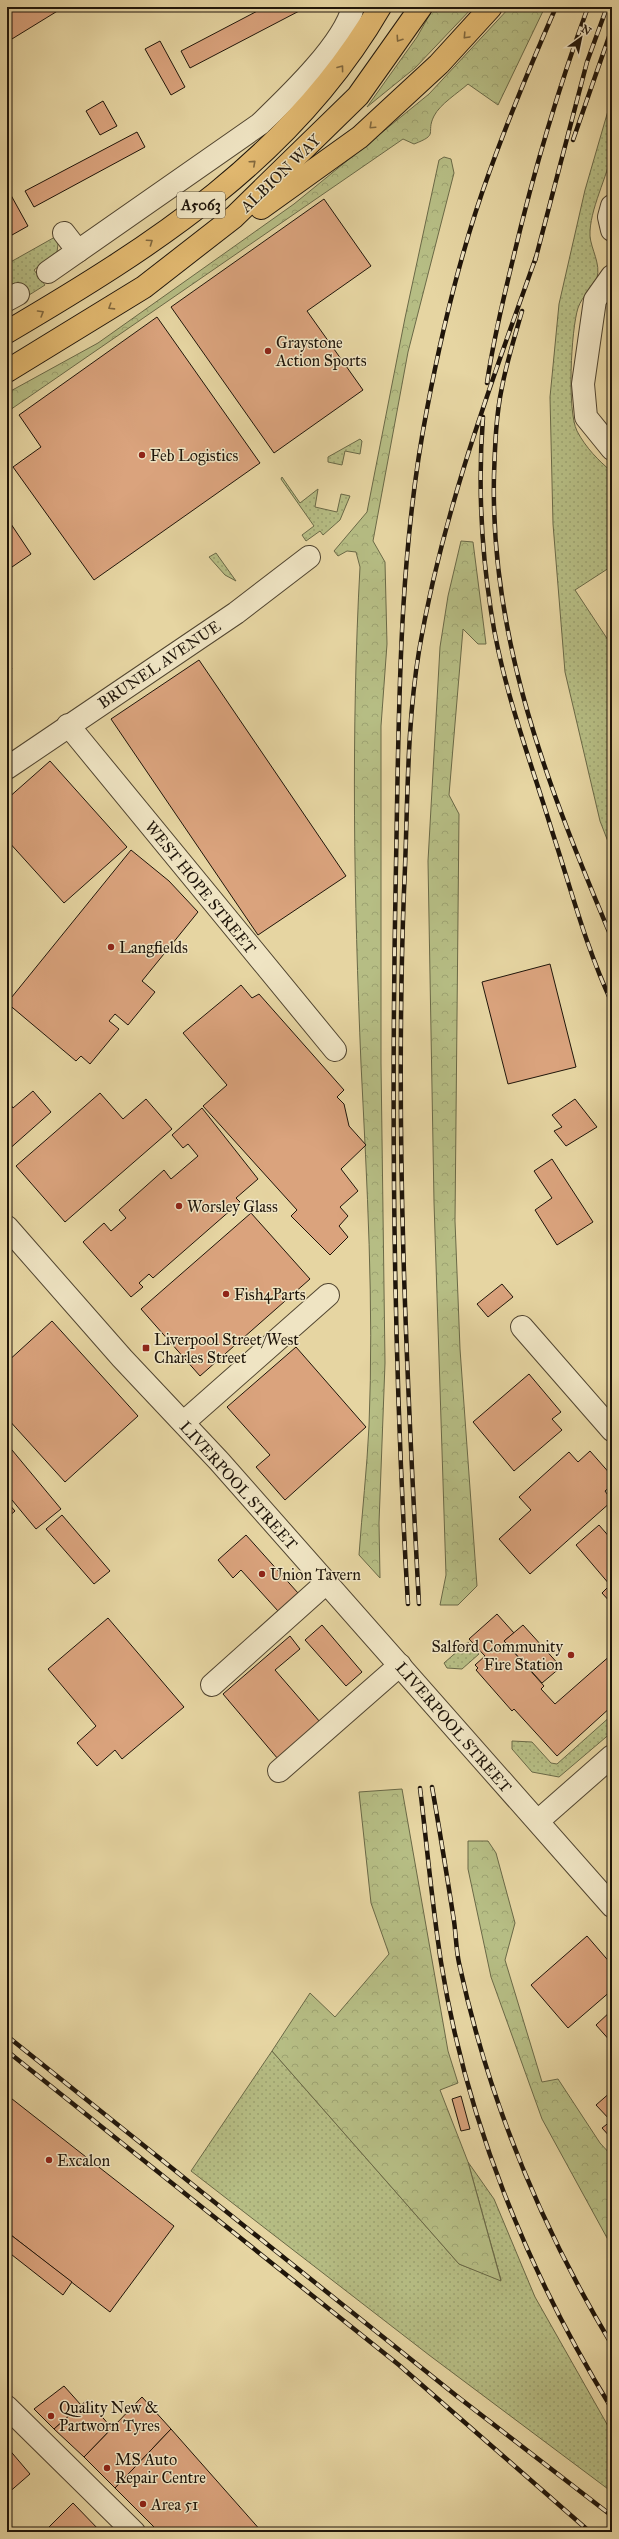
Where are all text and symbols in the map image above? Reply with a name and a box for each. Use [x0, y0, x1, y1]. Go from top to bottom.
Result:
north arrow [561, 18, 601, 58]
text: N [579, 22, 594, 38]
one-way arrow [463, 31, 470, 39]
one-way arrow [397, 35, 404, 42]
one-way arrow [336, 65, 343, 72]
one-way arrow [369, 122, 377, 129]
street label: ALBION WAY [236, 130, 325, 217]
one-way arrow [248, 160, 256, 168]
road number: A5063 [177, 192, 225, 218]
one-way arrow [145, 240, 152, 247]
one-way arrow [108, 302, 115, 310]
one-way arrow [36, 310, 44, 317]
place label: Graystone Action Sports [275, 333, 367, 370]
marker: Graystone Action Sports [263, 346, 273, 356]
place label: Feb Logistics [150, 446, 238, 466]
marker: Feb Logistics [137, 450, 147, 460]
street label: BRUNEL AVENUE [94, 616, 224, 713]
street label: WEST HOPE STREET [141, 817, 260, 958]
place label: Langfields [119, 938, 188, 958]
marker: Langfields [106, 942, 116, 952]
place label: Worsley Glass [187, 1197, 278, 1216]
marker: Worsley Glass [174, 1201, 184, 1211]
place label: Fish4Parts [234, 1285, 306, 1304]
marker: Fish4Parts [221, 1289, 231, 1299]
place label: Liverpool Street/West Charles Street [154, 1330, 299, 1367]
marker: Liverpool Street/West Charles Street [141, 1343, 151, 1353]
street label: LIVERPOOL STREET [176, 1417, 301, 1554]
place label: Union Tavern [270, 1565, 361, 1584]
marker: Union Tavern [257, 1569, 267, 1579]
place label: Salford Community Fire Station [431, 1637, 563, 1674]
marker: Salford Community Fire Station [566, 1650, 576, 1660]
street label: LIVERPOOL STREET [392, 1658, 515, 1796]
place label: Excalon [57, 2151, 110, 2170]
marker: Excalon [44, 2155, 54, 2165]
place label: Quality New & Partworn Tyres [59, 2398, 160, 2435]
marker: Quality New & Partworn Tyres [46, 2411, 56, 2421]
place label: MS Auto Repair Centre [115, 2450, 206, 2487]
marker: MS Auto Repair Centre [102, 2463, 112, 2473]
place label: Area 51 [150, 2495, 198, 2514]
marker: Area 51 [138, 2499, 148, 2509]

